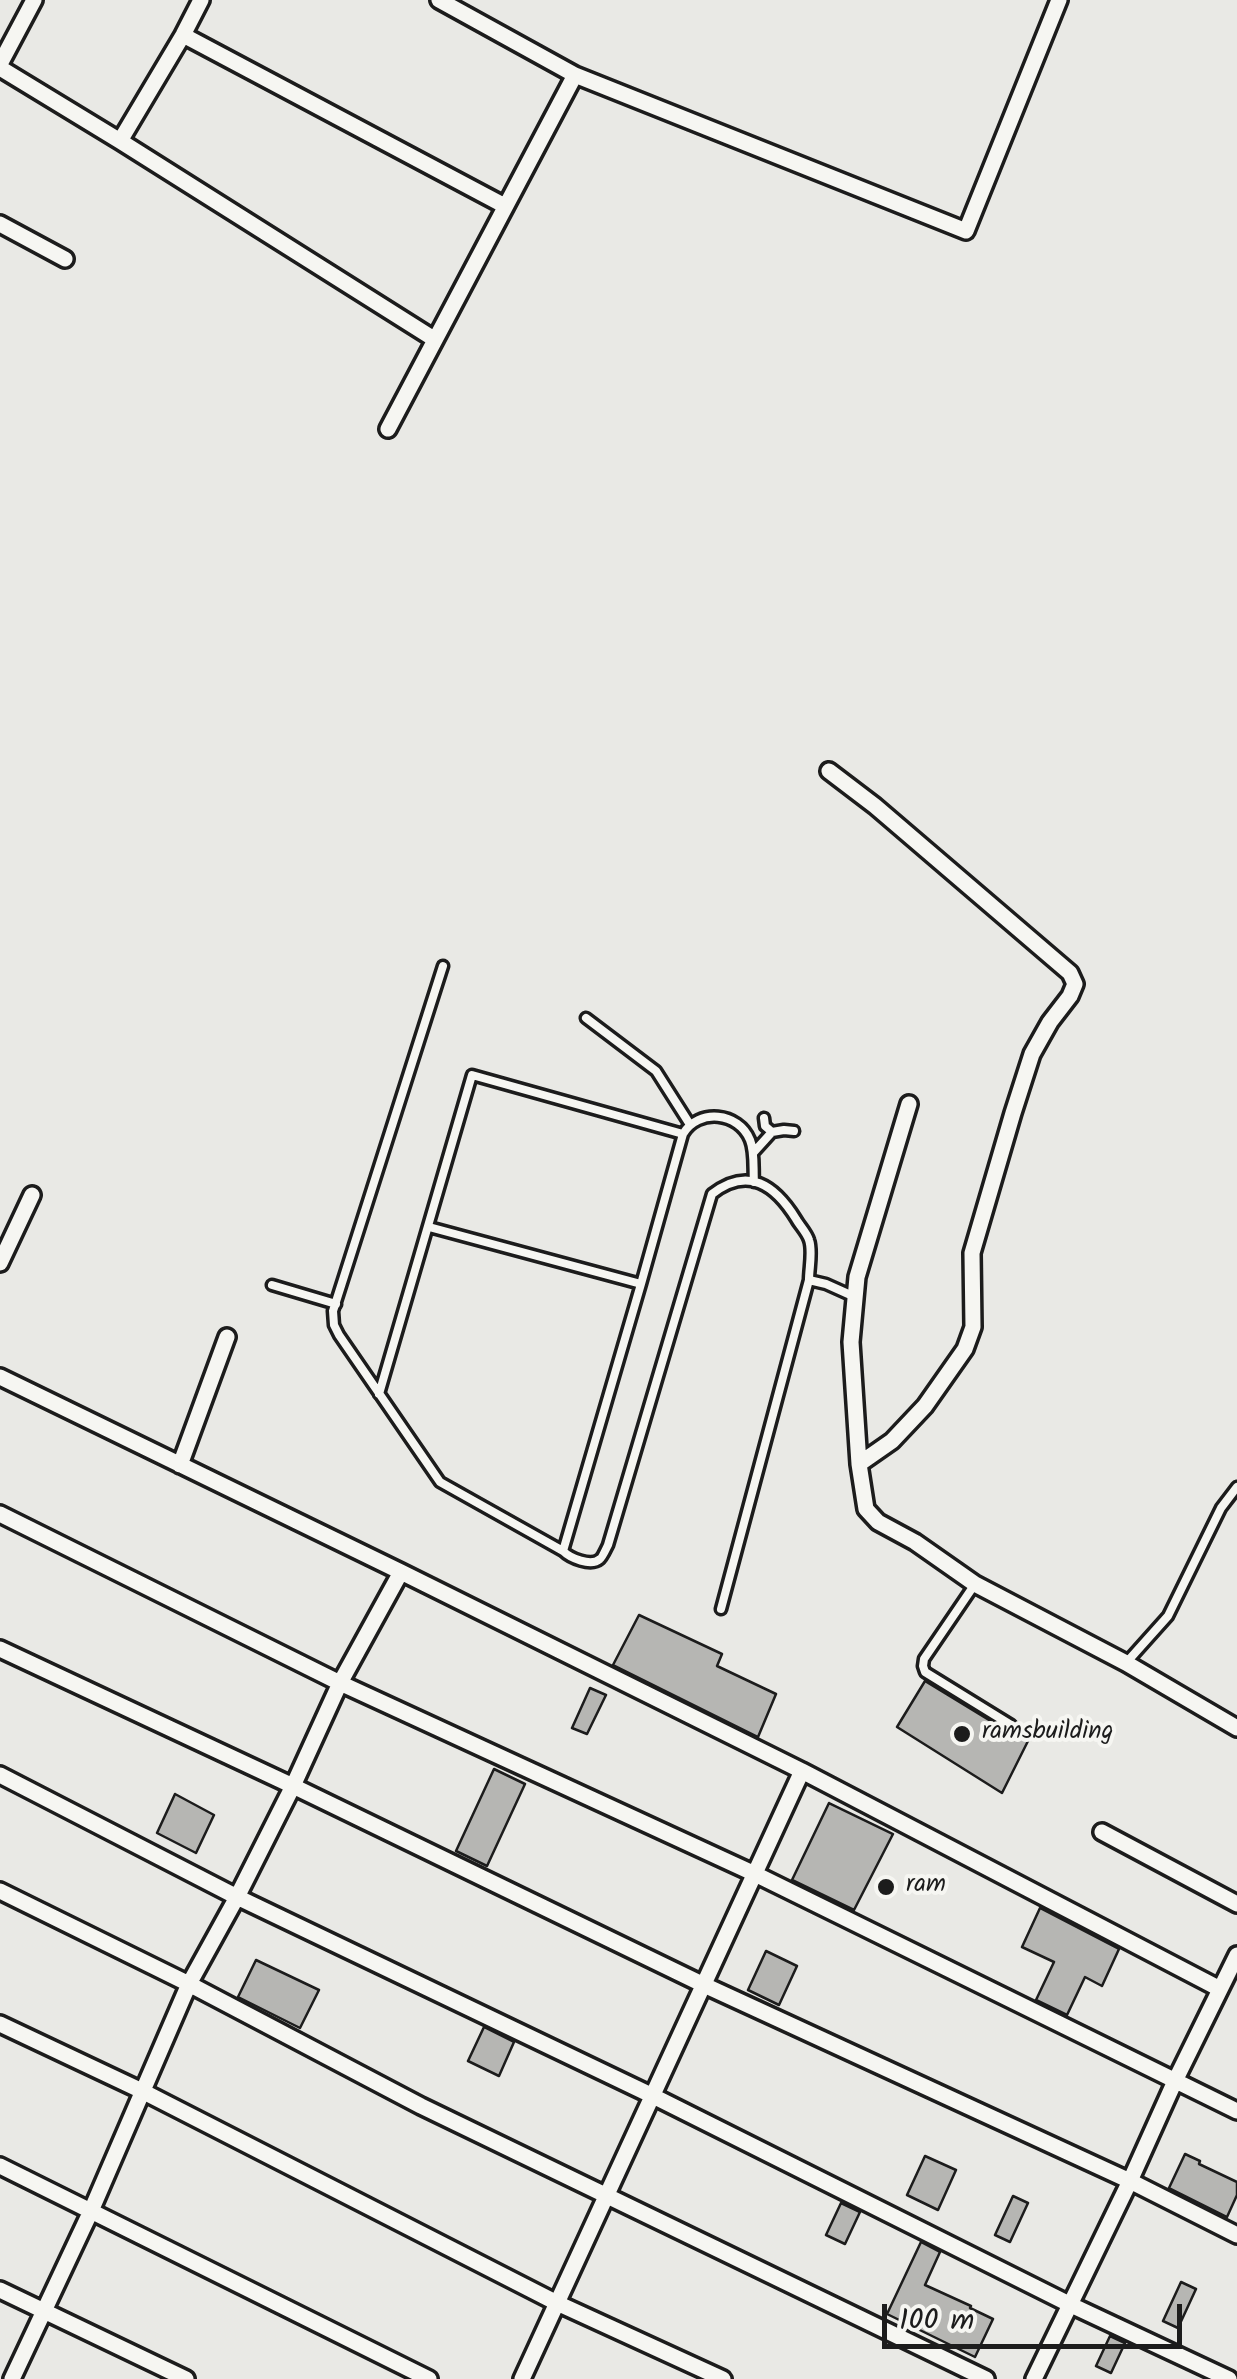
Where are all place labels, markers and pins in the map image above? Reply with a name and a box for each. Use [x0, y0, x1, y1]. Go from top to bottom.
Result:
place label: ramsbuilding [982, 1719, 1113, 1749]
marker: ramsbuilding [951, 1723, 973, 1745]
place label: ram [906, 1872, 946, 1902]
marker: ram [875, 1876, 897, 1898]

